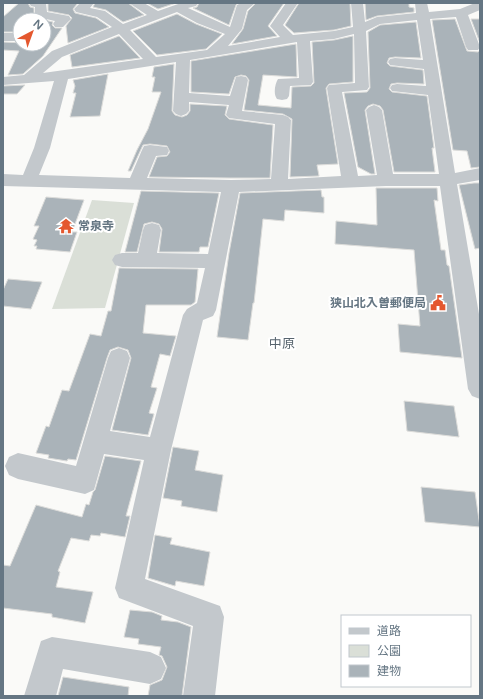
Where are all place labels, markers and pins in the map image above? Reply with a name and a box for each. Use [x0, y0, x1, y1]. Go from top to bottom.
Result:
temple icon: 常泉寺 [57, 217, 75, 235]
place label: 常泉寺 [78, 219, 114, 233]
public building icon: 狭山北入曽郵便局 [429, 294, 447, 312]
place label: 狭山北入曽郵便局 [330, 296, 426, 310]

